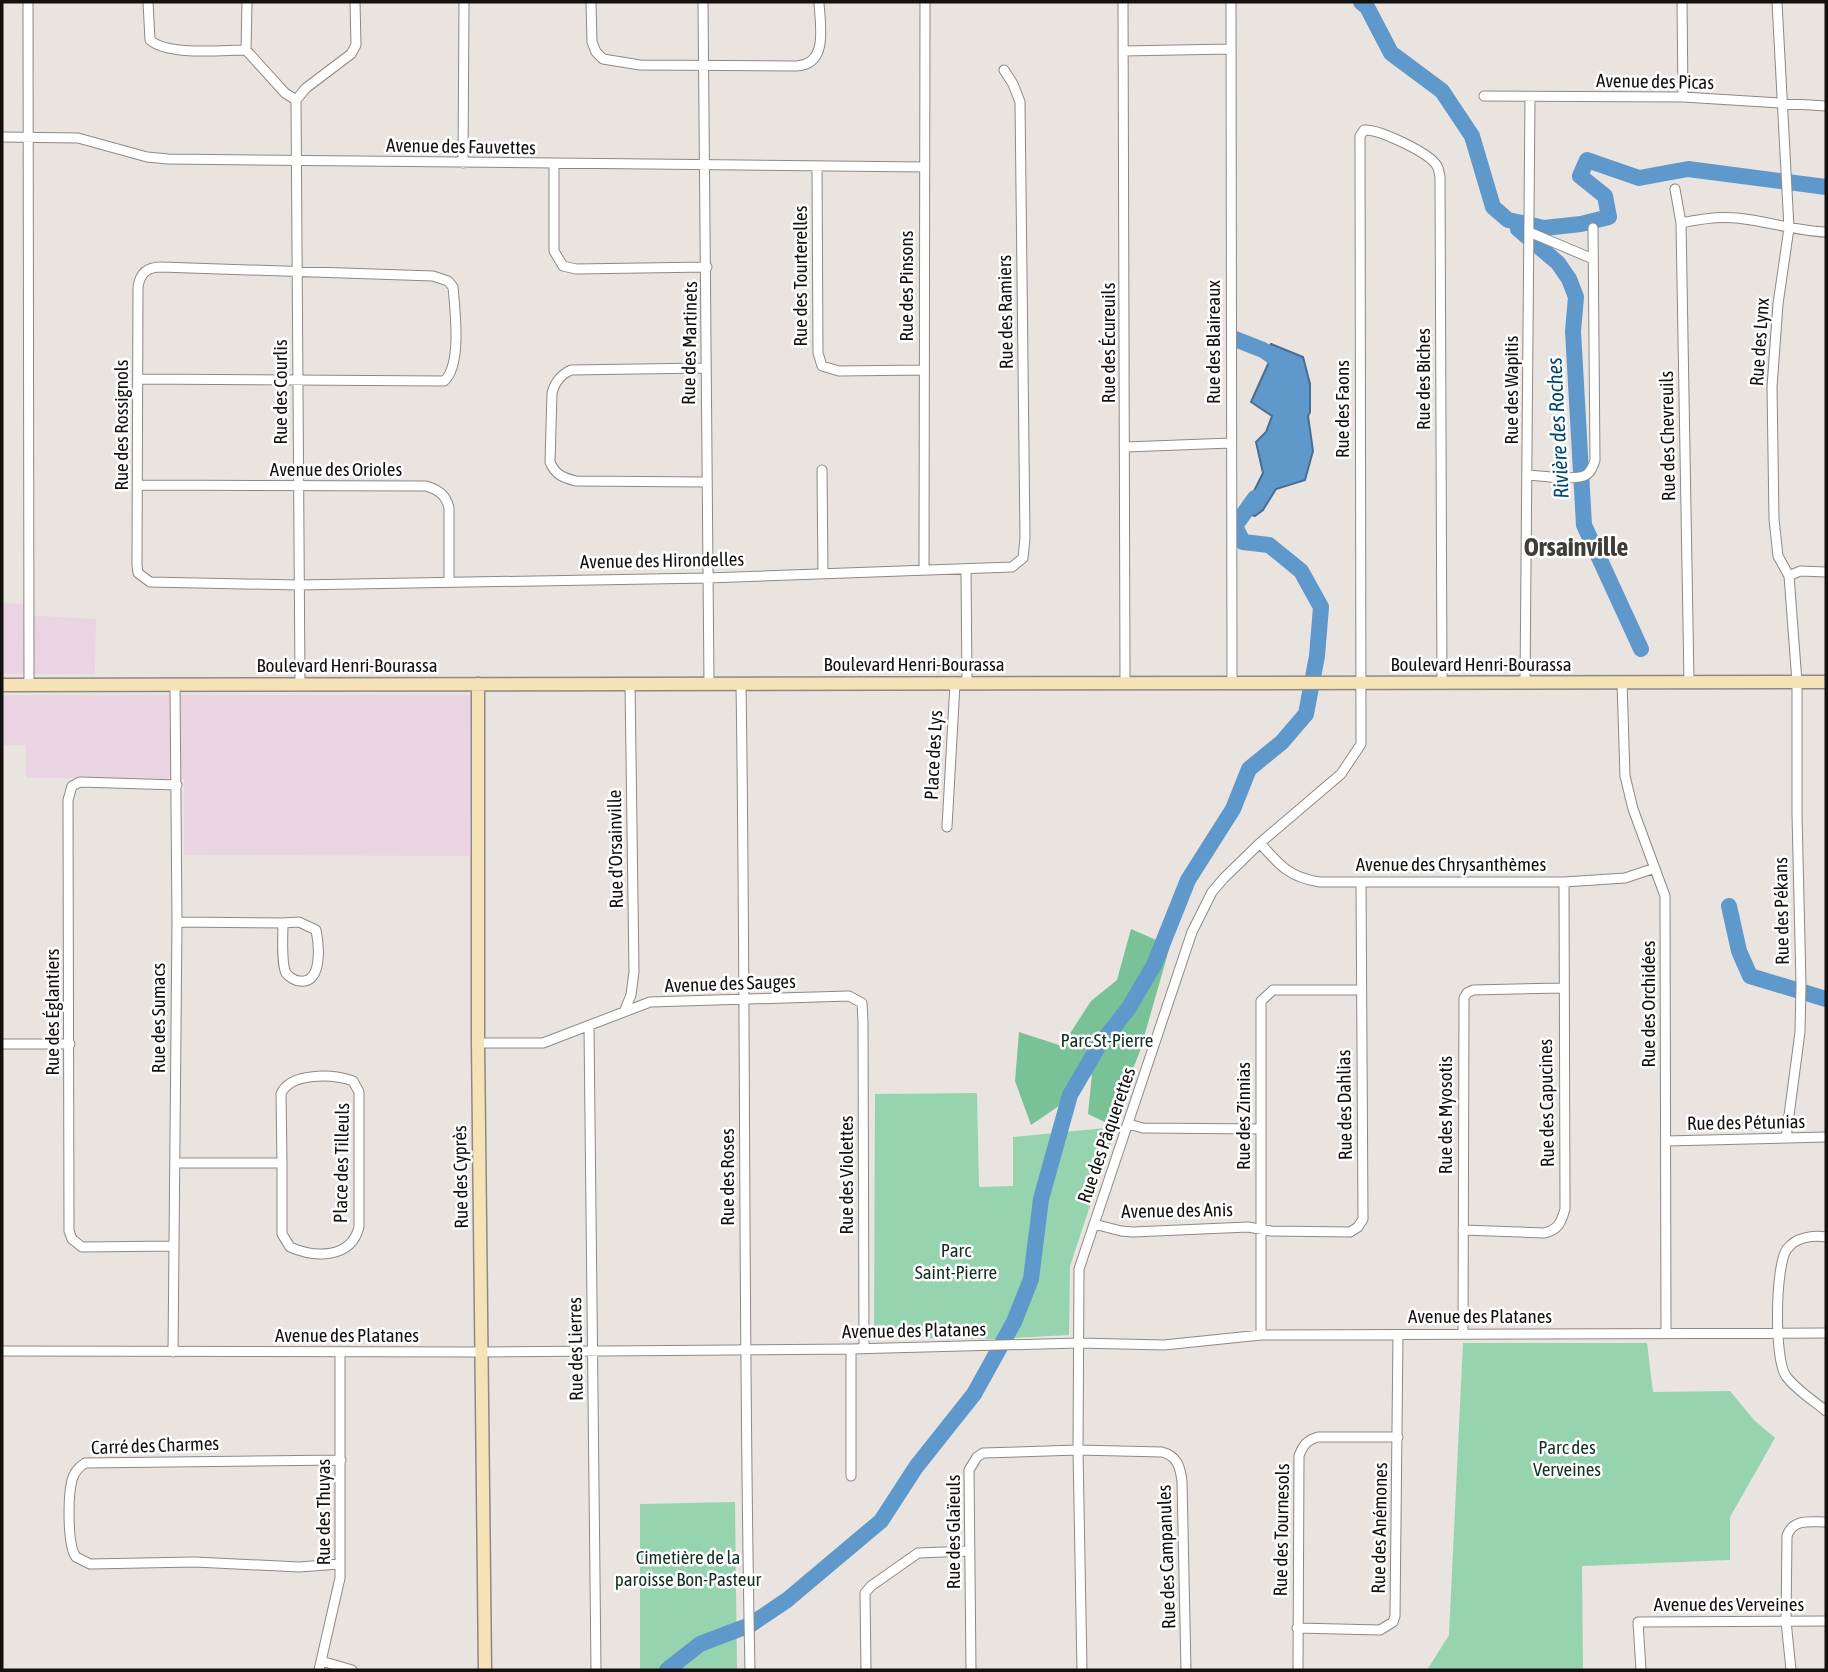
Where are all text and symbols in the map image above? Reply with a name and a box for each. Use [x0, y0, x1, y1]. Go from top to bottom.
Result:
street label: Avenue des Picas [1596, 69, 1714, 93]
street label: Avenue des Fauvettes [386, 134, 536, 158]
street label: Rue des Tourterelles [789, 205, 811, 346]
street label: Rue des Pinsons [895, 230, 917, 341]
street label: Rue des Ramiers [993, 254, 1017, 369]
street label: Rue des Blaireaux [1202, 280, 1224, 404]
street label: Rue des Martinets [677, 281, 701, 405]
street label: Rue des Écureuils [1097, 282, 1119, 403]
street label: Rue des Lynx [1745, 297, 1773, 387]
street label: Rue des Biches [1412, 328, 1434, 430]
street label: Rue des Wapitis [1500, 335, 1522, 444]
street label: Rue des Courlis [269, 339, 291, 445]
water label: Rivière des Roches [1541, 357, 1573, 499]
street label: Rue des Rossignols [110, 359, 132, 491]
street label: Rue des Faons [1331, 360, 1353, 458]
street label: Rue des Chevreuils [1655, 370, 1679, 501]
street label: Avenue des Orioles [270, 458, 402, 480]
district label: Orsainville [1524, 532, 1629, 562]
street label: Avenue des Hirondelles [580, 548, 745, 572]
street label: Boulevard Henri-Bourassa [823, 653, 1005, 675]
street label: Boulevard Henri-Bourassa [1390, 653, 1572, 675]
street label: Boulevard Henri-Bourassa [256, 654, 438, 676]
street label: Place des Lys [920, 709, 946, 800]
street label: Rue d'Orsainville [603, 790, 627, 908]
street label: Avenue des Chrysanthèmes [1356, 853, 1547, 875]
street label: Rue des Pékans [1769, 857, 1793, 965]
street label: Rue des Orchidées [1637, 940, 1659, 1068]
street label: Rue des Églantiers [41, 948, 63, 1075]
street label: Rue des Sumacs [147, 963, 169, 1073]
street label: Avenue des Sauges [664, 970, 796, 996]
park label: Parc St-Pierre [1061, 1029, 1153, 1051]
street label: Rue des Capucines [1534, 1038, 1558, 1167]
street label: Rue des Dahlias [1332, 1049, 1356, 1160]
street label: Rue des Myosotis [1434, 1056, 1456, 1174]
street label: Rue des Zinnias [1232, 1062, 1254, 1170]
street label: Rue des Pâquerettes [1073, 1064, 1140, 1206]
street label: Place des Tilleuls [329, 1102, 353, 1223]
street label: Rue des Pétunias [1687, 1110, 1806, 1134]
street label: Rue des Violettes [835, 1115, 857, 1235]
street label: Rue des Cyprès [448, 1125, 472, 1229]
street label: Rue des Roses [716, 1128, 738, 1226]
street label: Avenue des Anis [1121, 1198, 1233, 1222]
park label: Parc Saint-Pierre [915, 1239, 997, 1283]
street label: Rue des Lierres [563, 1297, 587, 1401]
street label: Avenue des Platanes [1408, 1305, 1552, 1327]
street label: Avenue des Platanes [842, 1318, 987, 1342]
street label: Avenue des Platanes [275, 1324, 419, 1346]
street label: Carré des Charmes [91, 1432, 220, 1458]
park label: Parc des Verveines [1533, 1436, 1601, 1480]
street label: Rue des Thuyas [312, 1459, 334, 1565]
street label: Rue des Anémones [1367, 1462, 1391, 1594]
street label: Rue des Tournesols [1269, 1463, 1293, 1597]
street label: Rue des Glaïeuls [942, 1474, 964, 1589]
street label: Rue des Campanules [1152, 1484, 1180, 1630]
park label: Cimetière de la paroisse Bon-Pasteur [615, 1546, 762, 1590]
street label: Avenue des Verveines [1654, 1593, 1804, 1615]

